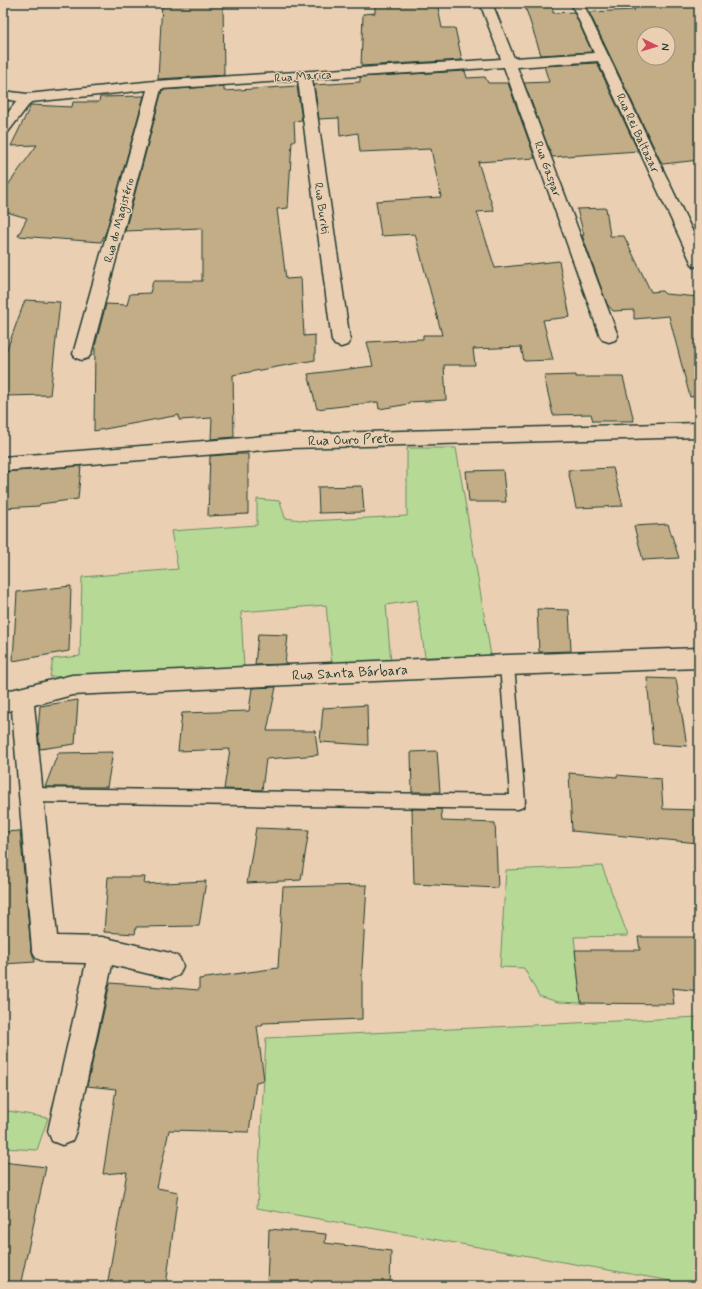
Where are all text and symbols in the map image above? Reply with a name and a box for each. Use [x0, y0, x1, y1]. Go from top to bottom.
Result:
north arrow [636, 26, 676, 66]
text: N [658, 43, 672, 51]
street label: Rua Marica [274, 67, 332, 87]
street label: Rua Rei Baltazar [612, 91, 663, 176]
street label: Rua Gaspar [530, 139, 565, 199]
street label: Rua do Magistério [101, 176, 139, 264]
street label: Rua Buriti [310, 182, 333, 235]
street label: Rua Ouro Preto [308, 429, 395, 450]
street label: Rua Santa Bárbara [292, 661, 409, 685]

